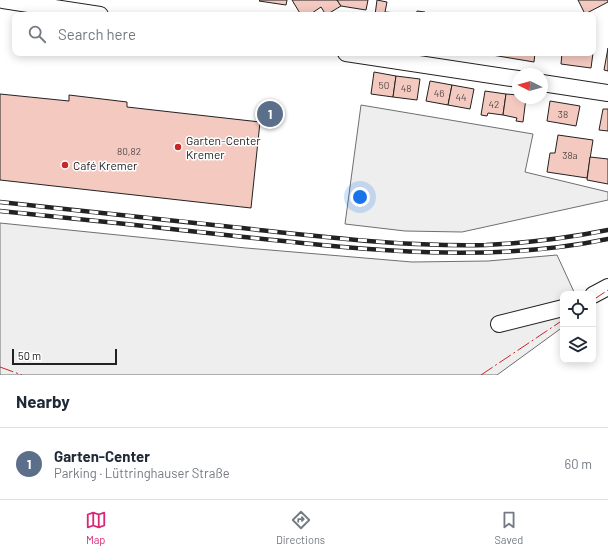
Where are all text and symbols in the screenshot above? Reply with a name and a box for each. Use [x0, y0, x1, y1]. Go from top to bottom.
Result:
search box [12, 12, 596, 56]
icon: search [26, 23, 48, 45]
text: Search here [58, 25, 136, 43]
north arrow [512, 68, 548, 104]
house number: 50 [379, 79, 389, 91]
house number: 48 [401, 82, 411, 94]
house number: 46 [434, 87, 444, 99]
house number: 44 [455, 91, 467, 103]
house number: 42 [489, 98, 499, 110]
pin: 1 [257, 99, 283, 129]
house number: 38 [558, 108, 568, 120]
place label: Garten-Center Kremer [186, 133, 261, 161]
marker: Garten-Center Kremer [173, 142, 183, 152]
house number: 80,82 [117, 145, 141, 157]
house number: 38a [562, 149, 578, 161]
place label: Café Kremer [73, 158, 138, 172]
marker: Café Kremer [60, 160, 70, 170]
your location [350, 187, 370, 207]
map controls [560, 291, 596, 363]
button: locate [560, 291, 596, 327]
button: layers [560, 327, 596, 363]
scale bar [12, 347, 117, 366]
text: 50 m [18, 349, 41, 362]
text: Nearby [16, 391, 70, 411]
text: Garten-Center [54, 447, 150, 465]
text: 1 [27, 456, 31, 472]
text: 60 m [565, 456, 592, 472]
text: Parking · Lüttringhauser Straße [54, 465, 230, 481]
tab: Map [85, 509, 107, 546]
tab: Directions [276, 509, 325, 546]
tab: Saved [494, 509, 523, 546]

